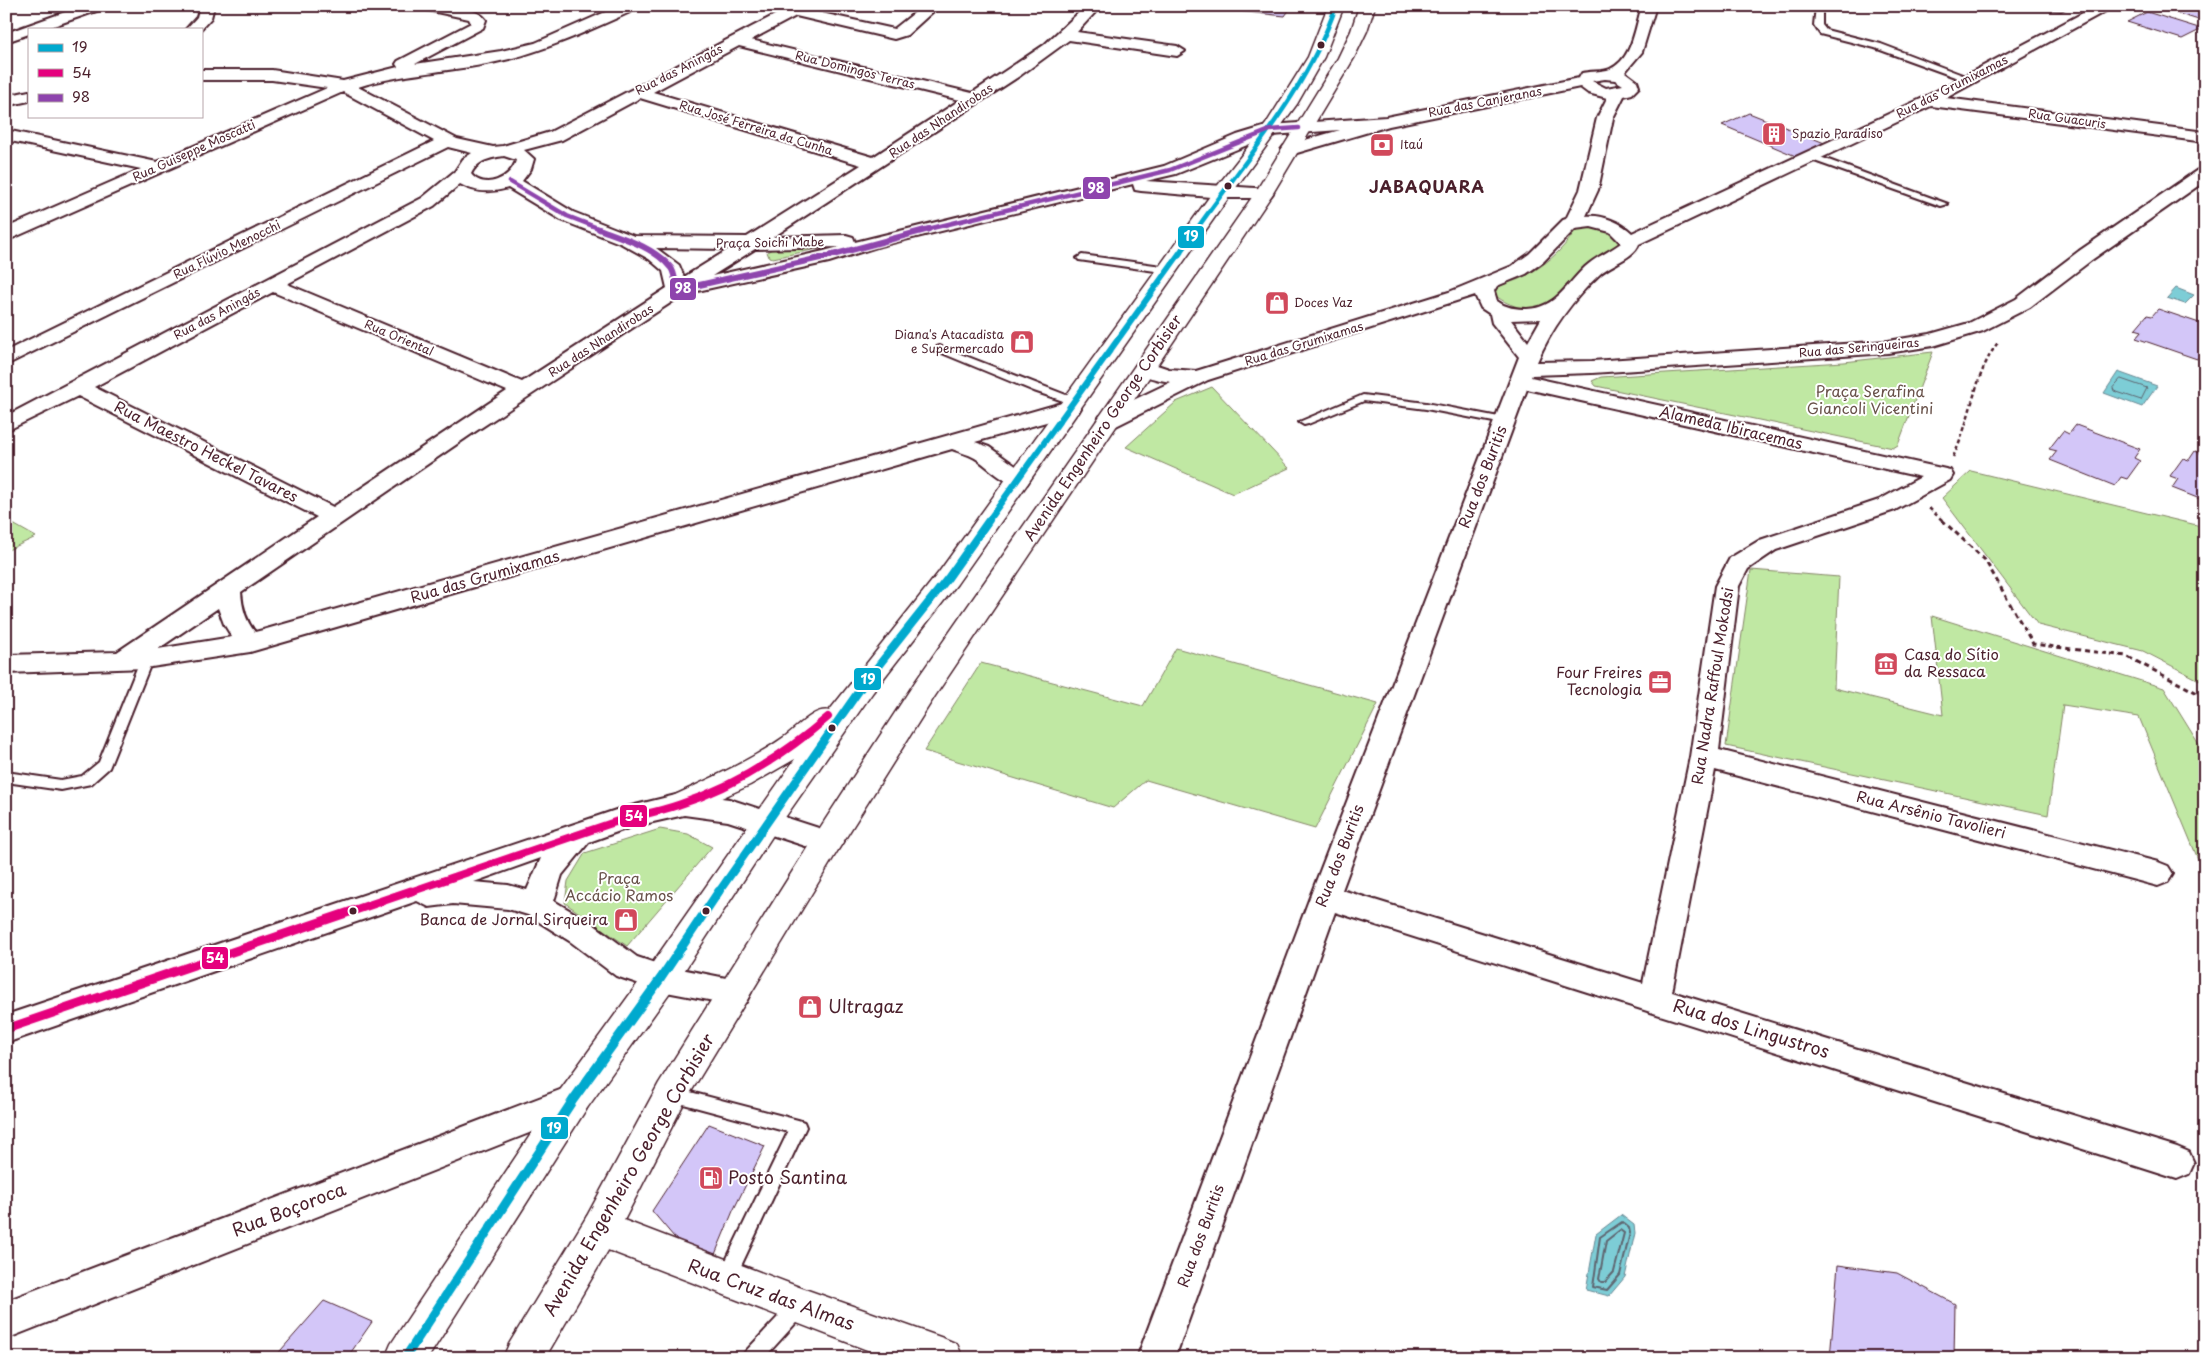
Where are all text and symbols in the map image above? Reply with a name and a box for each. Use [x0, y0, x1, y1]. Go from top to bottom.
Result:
legend [28, 28, 202, 118]
text: 19 [72, 34, 88, 57]
street label: Rua das Aningás [632, 39, 726, 99]
unlabelled marker [1316, 40, 1326, 50]
street label: Rua Domingos Terras [793, 45, 918, 93]
street label: Rua das Grumixamas [1893, 50, 2011, 122]
text: 54 [72, 60, 92, 83]
street label: Rua das Nhandirobas [885, 78, 996, 162]
street label: Rua das Canjeranas [1426, 81, 1544, 121]
text: 98 [72, 84, 90, 107]
street label: Rua José Ferreira da Cunha [677, 95, 836, 159]
street label: Rua Guacuris [2027, 104, 2108, 132]
street label: Rua Guiseppe Moscatti [129, 115, 258, 185]
building icon: Spazio Paradiso [1761, 121, 1787, 147]
place label: Spazio Paradiso [1792, 124, 1883, 142]
bank icon: Itaú [1369, 132, 1395, 158]
place label: Itaú [1400, 135, 1423, 153]
district label: JABAQUARA [1369, 174, 1485, 198]
line badge: 98 [1082, 176, 1111, 200]
text: 98 [1087, 177, 1105, 198]
unlabelled marker [1223, 181, 1233, 191]
street label: Rua Flúvio Menocchi [170, 215, 283, 283]
line badge: 19 [1177, 225, 1205, 249]
text: 19 [1183, 225, 1199, 246]
street label: Praça Soichi Mabe [716, 232, 825, 252]
line badge: 98 [669, 277, 697, 301]
text: 98 [674, 277, 692, 298]
street label: Rua das Aningás [170, 282, 264, 344]
shop icon: Doces Vaz [1264, 290, 1290, 316]
place label: Doces Vaz [1294, 293, 1353, 311]
street label: Rua das Nhandirobas [544, 299, 657, 381]
street label: Avenida Engenheiro George Corbisier [1017, 309, 1186, 545]
street label: Rua Oriental [362, 314, 437, 360]
street label: Rua das Grumixamas [1242, 316, 1366, 370]
place label: Diana's Atacadista e Supermercado [894, 325, 1005, 357]
shop icon: Diana's Atacadista e Supermercado [1009, 329, 1035, 355]
street label: Rua das Seringueiras [1798, 333, 1920, 361]
park label: Praça Serafina Giancoli Vicentini [1807, 379, 1933, 419]
street label: Rua Maestro Heckel Tavares [111, 394, 303, 507]
street label: Alameda Ibiracemas [1657, 399, 1805, 454]
street label: Rua dos Buritis [1452, 422, 1512, 531]
street label: Rua das Grumixamas [407, 543, 562, 608]
street label: Rua Nadra Raffoul Mokodsi [1685, 585, 1738, 786]
place label: Casa do Sítio da Ressaca [1904, 642, 1999, 682]
museum icon: Casa do Sítio da Ressaca [1873, 651, 1899, 677]
place label: Four Freires Tecnologia [1556, 660, 1643, 700]
line badge: 19 [853, 667, 882, 691]
text: 19 [860, 668, 876, 689]
office icon: Four Freires Tecnologia [1647, 669, 1673, 695]
unlabelled marker [827, 723, 837, 733]
street label: Rua Arsênio Tavolieri [1854, 784, 2009, 843]
street label: Rua dos Buritis [1309, 801, 1369, 910]
line badge: 54 [619, 804, 648, 828]
text: 54 [625, 805, 644, 826]
park label: Praça Accácio Ramos [565, 866, 673, 906]
unlabelled marker [348, 906, 358, 916]
unlabelled marker [701, 906, 711, 916]
place label: Banca de Jornal Sirqueira [420, 907, 609, 930]
shop icon: Banca de Jornal Sirqueira [613, 907, 639, 933]
line badge: 54 [201, 946, 229, 970]
text: 54 [206, 947, 225, 968]
street label: Rua dos Lingustros [1670, 991, 1833, 1064]
place label: Ultragaz [828, 992, 904, 1019]
shop icon: Ultragaz [797, 994, 823, 1020]
street label: Avenida Engenheiro George Corbisier [535, 1027, 720, 1321]
line badge: 19 [540, 1116, 569, 1140]
text: 19 [546, 1117, 562, 1138]
place label: Posto Santina [728, 1163, 848, 1190]
fuel station icon: Posto Santina [698, 1165, 724, 1191]
street label: Rua Boçoroca [228, 1174, 350, 1243]
street label: Rua dos Buritis [1170, 1181, 1229, 1290]
street label: Rua Cruz das Almas [684, 1251, 859, 1336]

